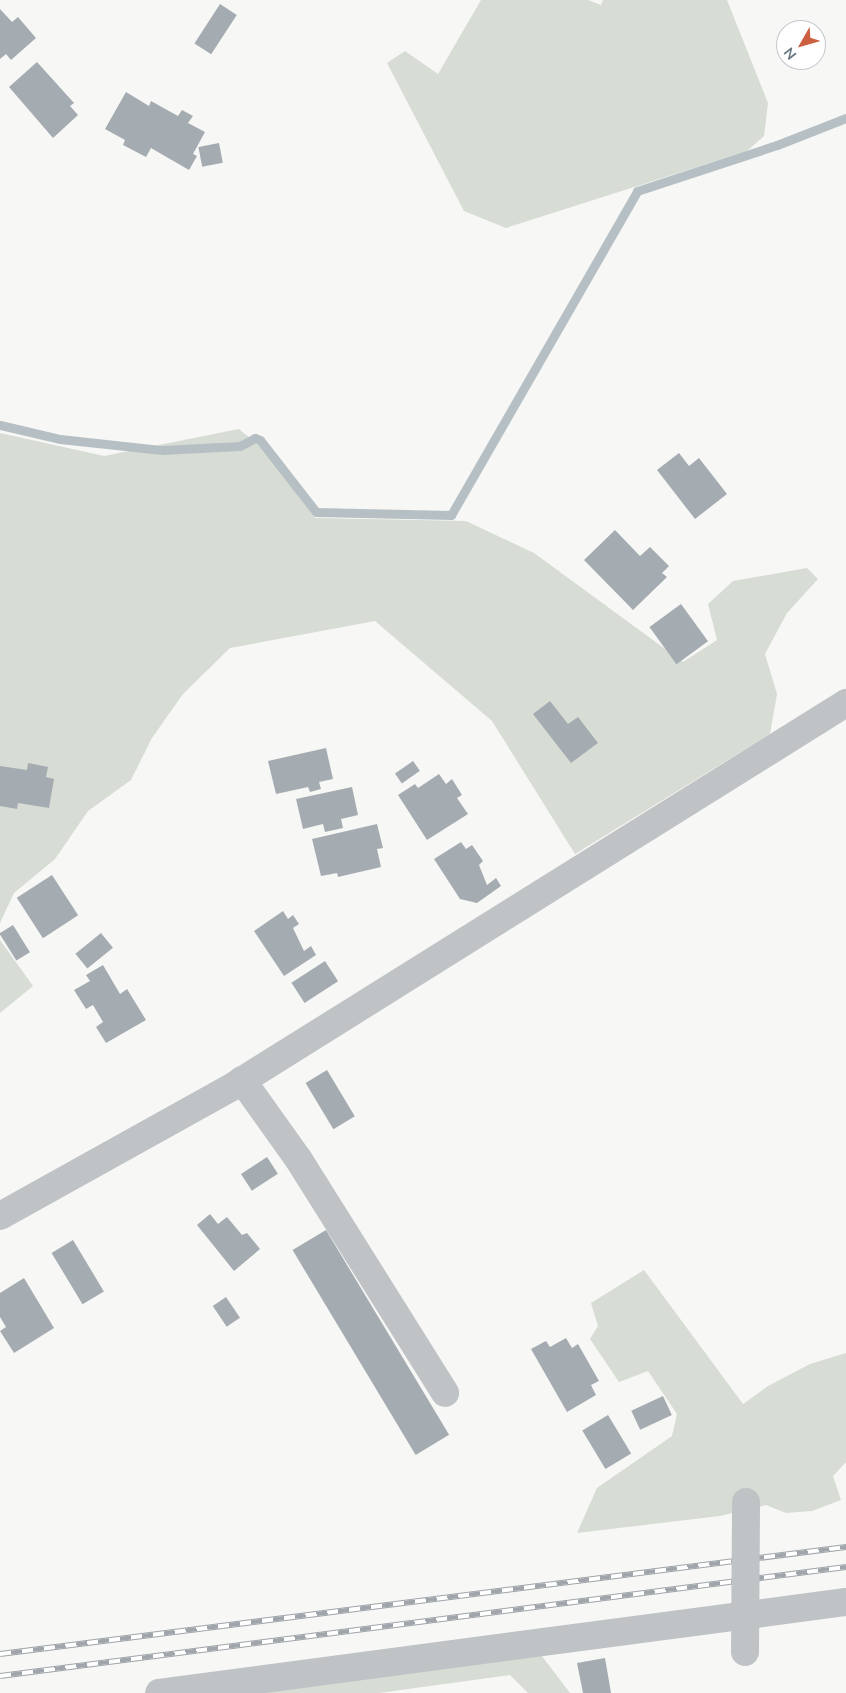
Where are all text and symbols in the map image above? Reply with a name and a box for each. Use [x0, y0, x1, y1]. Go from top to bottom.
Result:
north arrow [776, 20, 826, 70]
text: N [780, 44, 800, 63]

